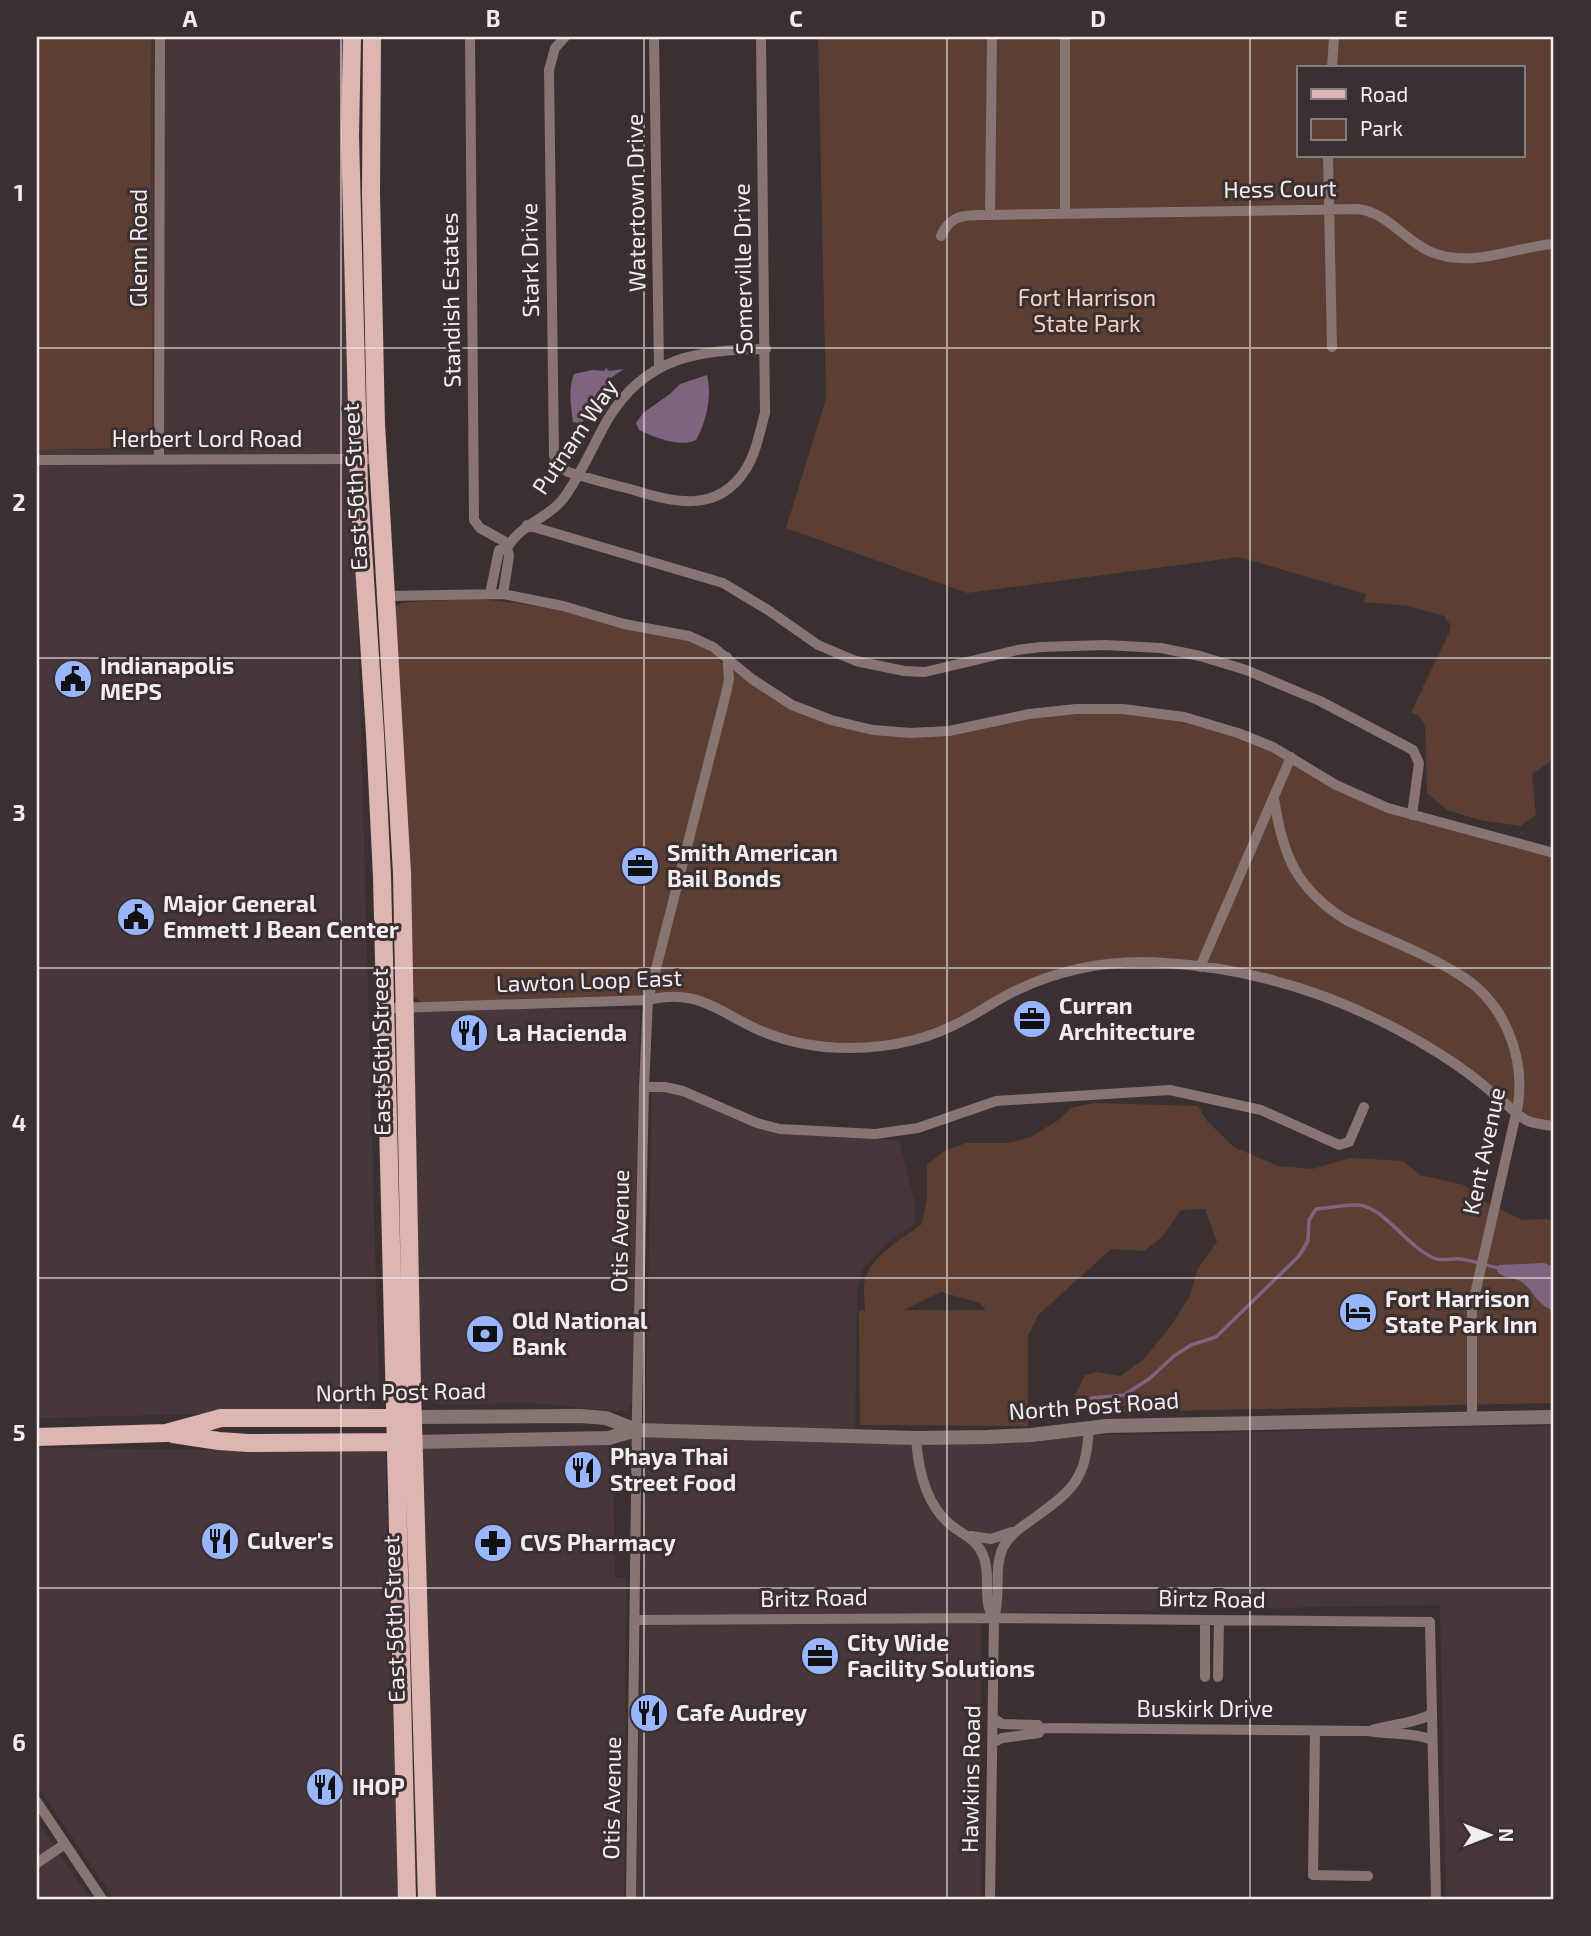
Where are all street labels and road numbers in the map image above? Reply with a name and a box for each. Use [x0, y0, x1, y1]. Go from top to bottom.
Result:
street label: Watertown Drive [619, 114, 651, 292]
street label: Hess Court [1223, 173, 1337, 203]
street label: Somerville Drive [727, 183, 757, 355]
street label: Glenn Road [124, 189, 152, 307]
street label: Stark Drive [514, 202, 544, 318]
street label: Standish Estates [434, 212, 466, 388]
street label: Putnam Way [525, 374, 623, 499]
street label: East 56th Street [336, 402, 372, 572]
street label: Herbert Lord Road [112, 424, 302, 452]
street label: Lawton Loop East [496, 963, 683, 997]
street label: East 56th Street [365, 968, 395, 1136]
street label: Kent Avenue [1456, 1085, 1510, 1217]
street label: Otis Avenue [604, 1169, 634, 1293]
street label: North Post Road [315, 1376, 487, 1406]
street label: North Post Road [1008, 1385, 1180, 1425]
street label: East 56th Street [376, 1534, 410, 1703]
street label: Britz Road [760, 1582, 868, 1612]
street label: Birtz Road [1158, 1583, 1266, 1613]
street label: Buskirk Drive [1137, 1694, 1273, 1722]
street label: Hawkins Road [955, 1705, 985, 1853]
street label: Otis Avenue [596, 1736, 626, 1860]

